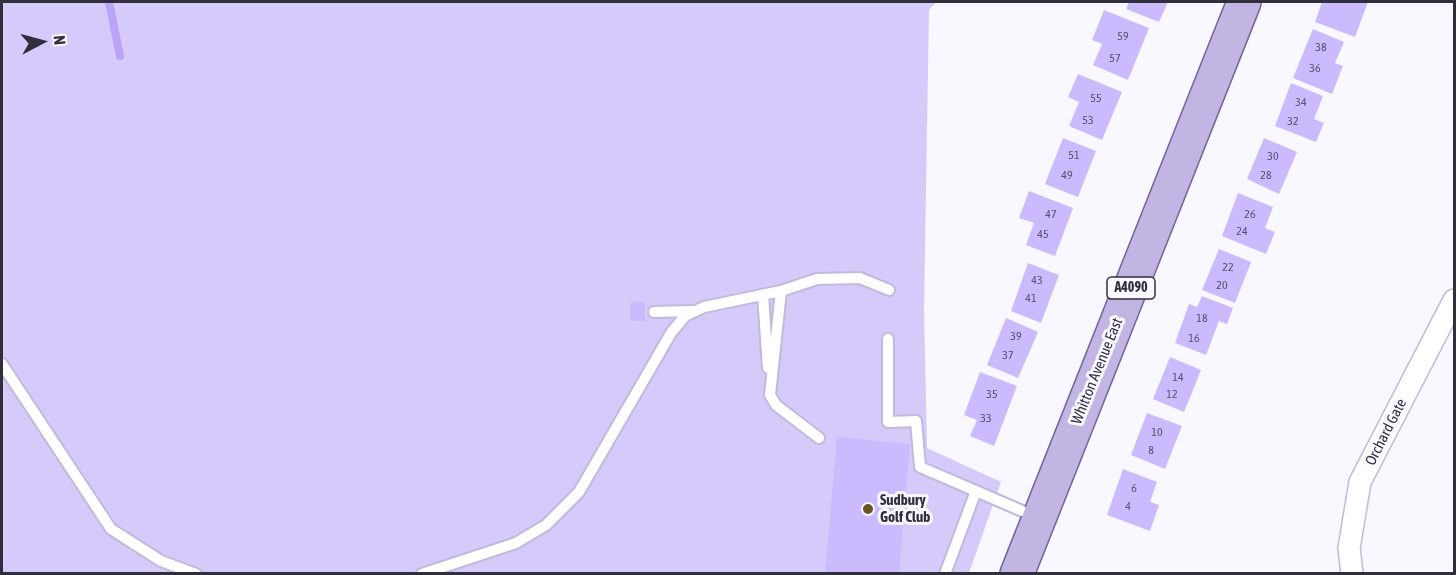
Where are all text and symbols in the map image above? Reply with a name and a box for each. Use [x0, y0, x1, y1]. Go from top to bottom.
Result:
north arrow [12, 12, 72, 72]
house number: 59 [1117, 29, 1129, 43]
text: N [50, 34, 69, 46]
house number: 38 [1315, 40, 1327, 54]
house number: 57 [1109, 51, 1121, 65]
house number: 36 [1309, 61, 1321, 75]
house number: 55 [1090, 91, 1102, 105]
house number: 34 [1295, 95, 1307, 109]
house number: 53 [1082, 113, 1094, 127]
house number: 32 [1287, 114, 1299, 128]
house number: 51 [1068, 148, 1080, 162]
house number: 30 [1267, 149, 1279, 163]
house number: 49 [1061, 168, 1073, 182]
house number: 28 [1260, 168, 1272, 182]
house number: 47 [1045, 207, 1057, 221]
house number: 26 [1244, 207, 1256, 221]
house number: 24 [1236, 224, 1248, 238]
house number: 45 [1037, 227, 1049, 241]
house number: 22 [1222, 260, 1234, 274]
house number: 43 [1031, 273, 1043, 287]
road number: A4090 [1107, 277, 1155, 299]
house number: 20 [1216, 278, 1228, 292]
house number: 41 [1025, 291, 1037, 305]
house number: 18 [1196, 311, 1208, 325]
street label: Whitton Avenue East [1067, 315, 1127, 427]
house number: 39 [1010, 329, 1022, 343]
house number: 16 [1188, 331, 1200, 345]
house number: 37 [1002, 348, 1014, 362]
house number: 14 [1172, 370, 1184, 384]
house number: 35 [986, 387, 998, 401]
house number: 12 [1166, 387, 1178, 401]
street label: Orchard Gate [1362, 396, 1410, 468]
house number: 33 [980, 411, 992, 425]
house number: 10 [1151, 425, 1163, 439]
house number: 8 [1148, 443, 1154, 457]
house number: 6 [1131, 481, 1137, 495]
place label: Sudbury Golf Club [880, 491, 930, 526]
house number: 4 [1125, 499, 1131, 513]
marker: Sudbury Golf Club [861, 502, 875, 516]

